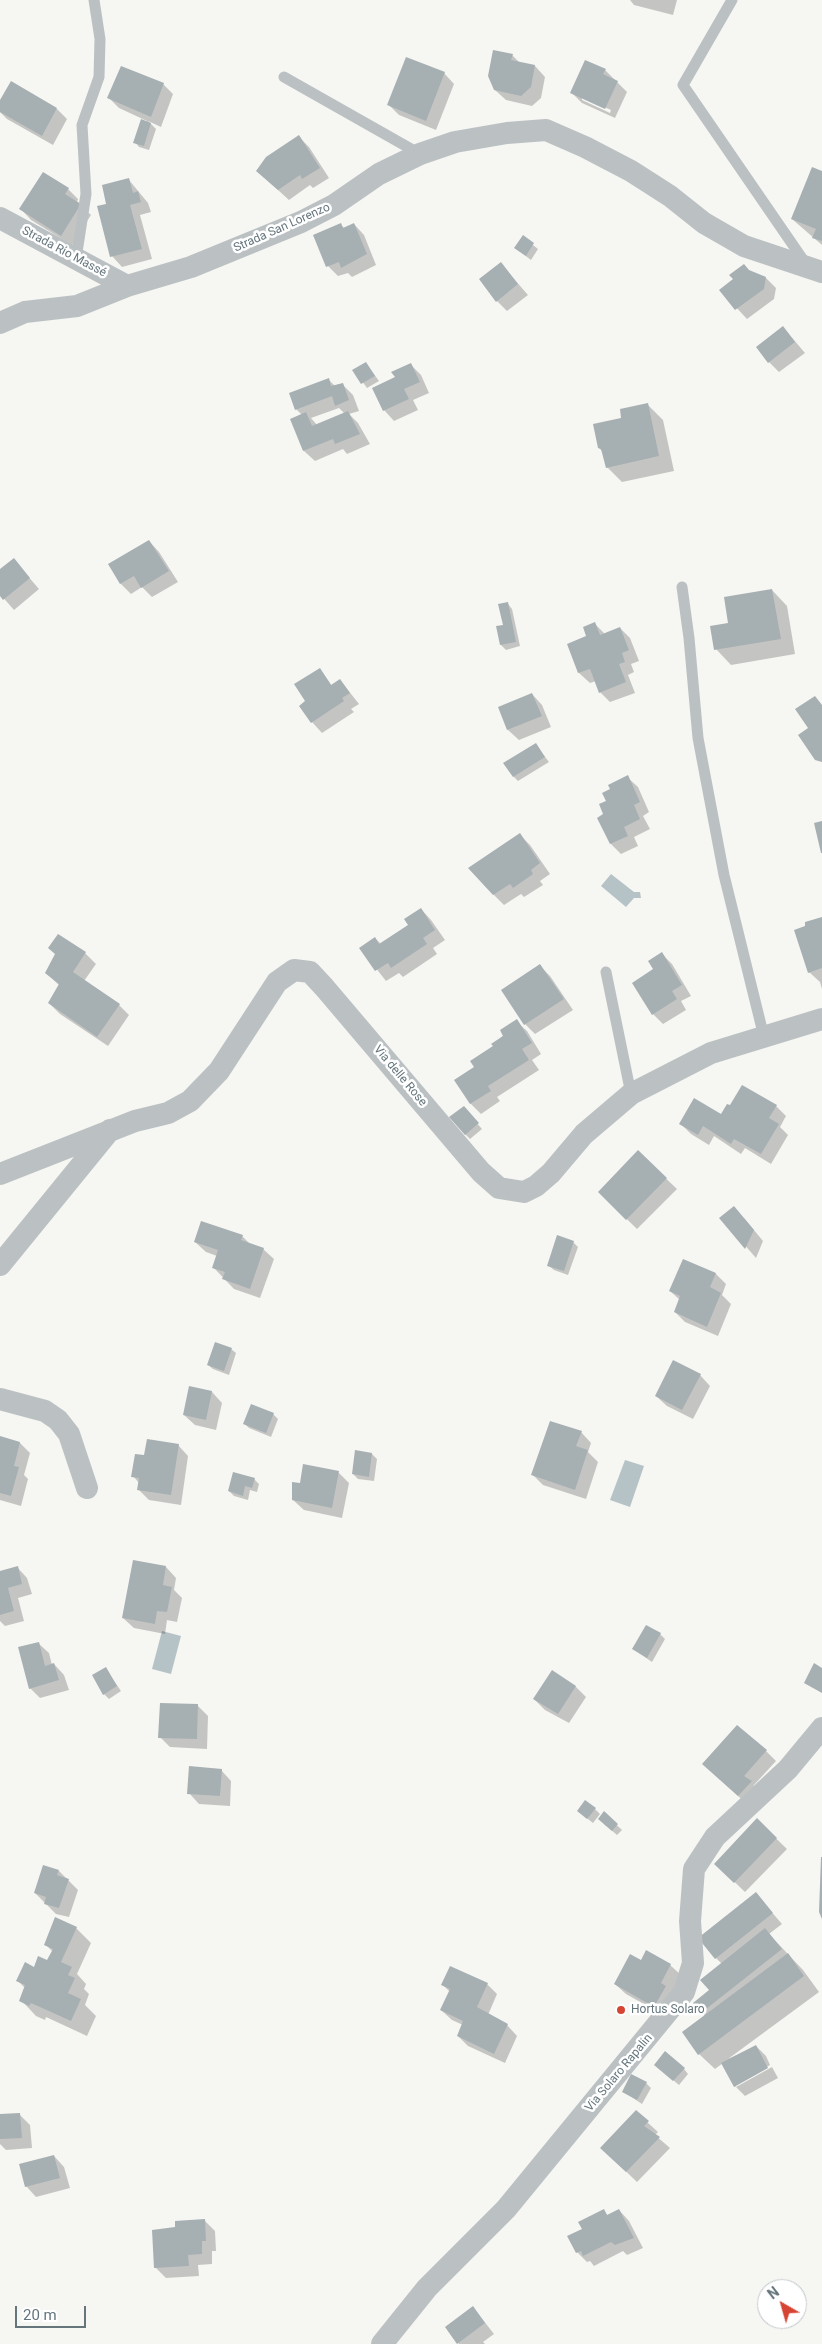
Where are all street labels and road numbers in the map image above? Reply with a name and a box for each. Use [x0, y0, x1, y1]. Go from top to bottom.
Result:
street label: Strada San Lorenzo [232, 200, 332, 256]
street label: Strada Rio Massé [19, 224, 109, 280]
street label: Via delle Rose [370, 1043, 430, 1109]
street label: Via Solaro Rapalin [582, 2031, 656, 2115]

